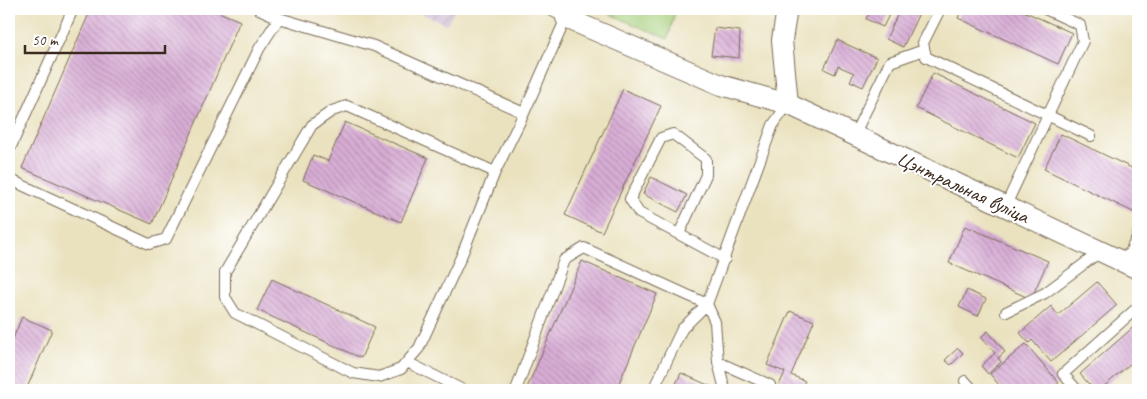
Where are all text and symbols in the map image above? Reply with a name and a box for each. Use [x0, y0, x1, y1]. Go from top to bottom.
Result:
scale bar [25, 22, 165, 54]
text: 50 m [32, 31, 59, 50]
street label: Цэнтральная вуліца [893, 145, 1035, 230]

